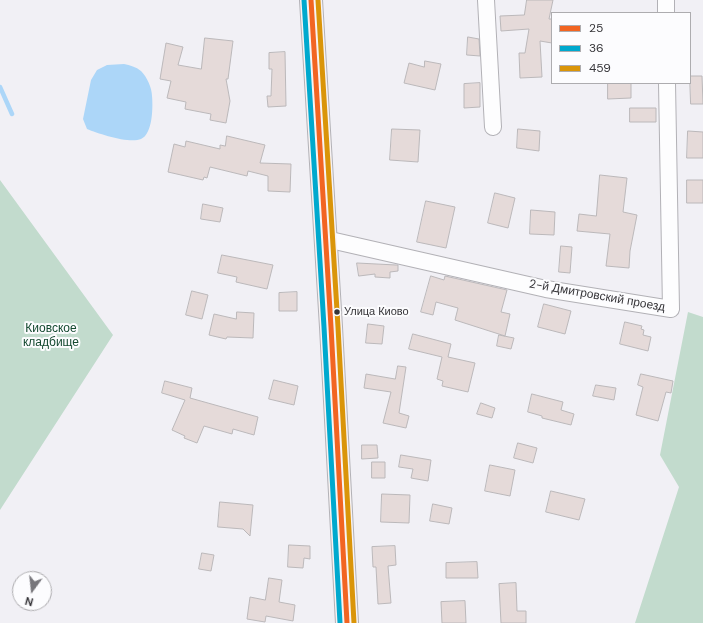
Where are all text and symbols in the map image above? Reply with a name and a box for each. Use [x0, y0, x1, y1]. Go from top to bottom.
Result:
legend [551, 12, 691, 84]
text: 25 [589, 20, 603, 36]
text: 36 [589, 40, 604, 56]
text: 459 [589, 60, 611, 76]
street label: 2-й Дмитровский проезд [528, 277, 666, 315]
place label: Улица Киово [344, 305, 409, 319]
marker: Улица Киово [332, 307, 342, 317]
park label: Киовское кладбище [23, 322, 79, 350]
north arrow [12, 571, 52, 611]
text: N [23, 594, 35, 609]

